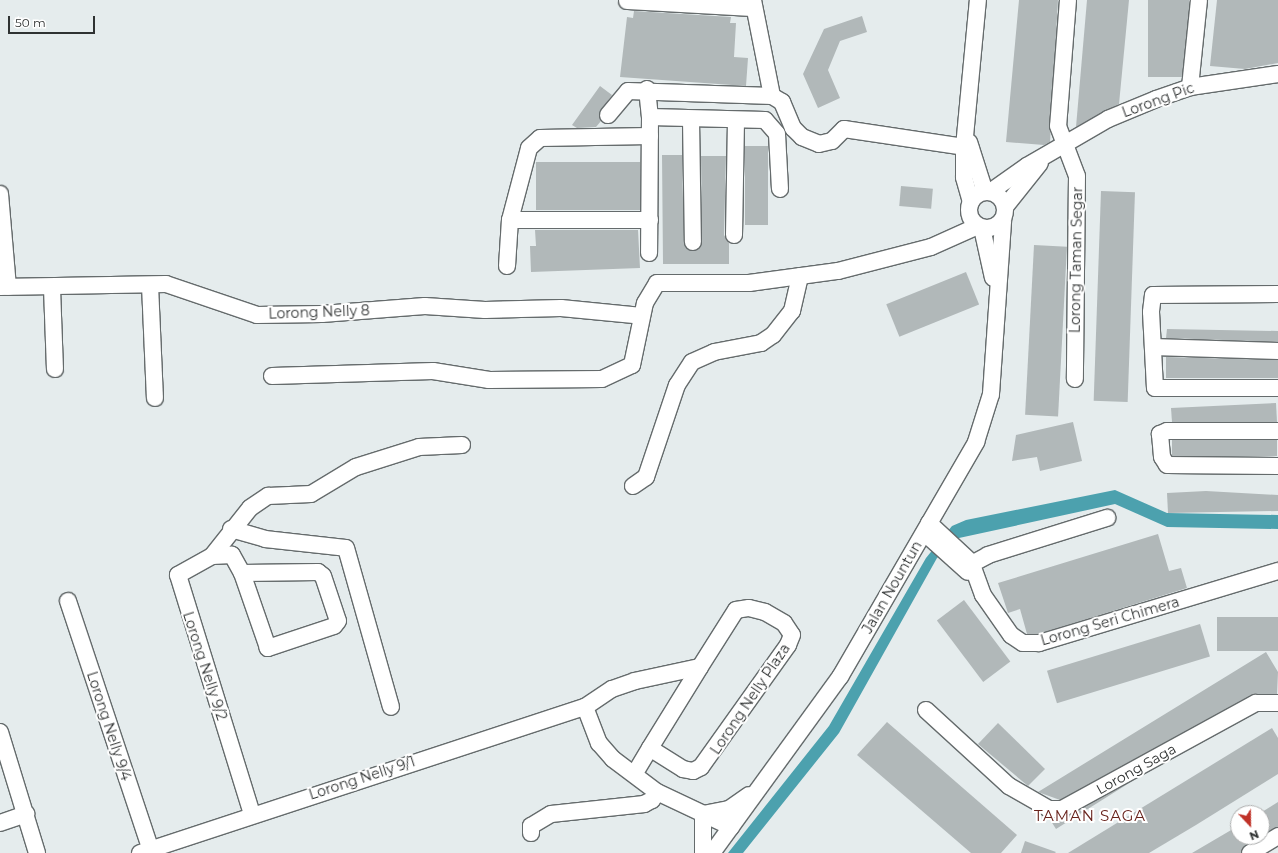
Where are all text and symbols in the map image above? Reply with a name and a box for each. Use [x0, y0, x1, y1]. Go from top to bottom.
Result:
scale bar [10, 8, 97, 34]
text: 50 m [15, 15, 46, 30]
street label: Lorong Pic [1120, 79, 1196, 121]
street label: Lorong Taman Segar [1066, 187, 1086, 333]
street label: Lorong Nelly 8 [268, 302, 370, 322]
street label: Jalan Nountun [859, 538, 925, 636]
street label: Lorong Seri Chimera [1039, 593, 1181, 649]
street label: Lorong Nelly 9/2 [180, 610, 230, 722]
street label: Lorong Nelly Plaza [707, 640, 793, 758]
street label: Lorong Nelly 9/4 [83, 669, 135, 783]
street label: Lorong Saga [1093, 740, 1179, 798]
street label: Lorong Nelly 9/1 [307, 753, 417, 803]
north arrow [1230, 805, 1270, 845]
district label: TAMAN SAGA [1034, 807, 1146, 825]
text: N [1247, 827, 1261, 843]

